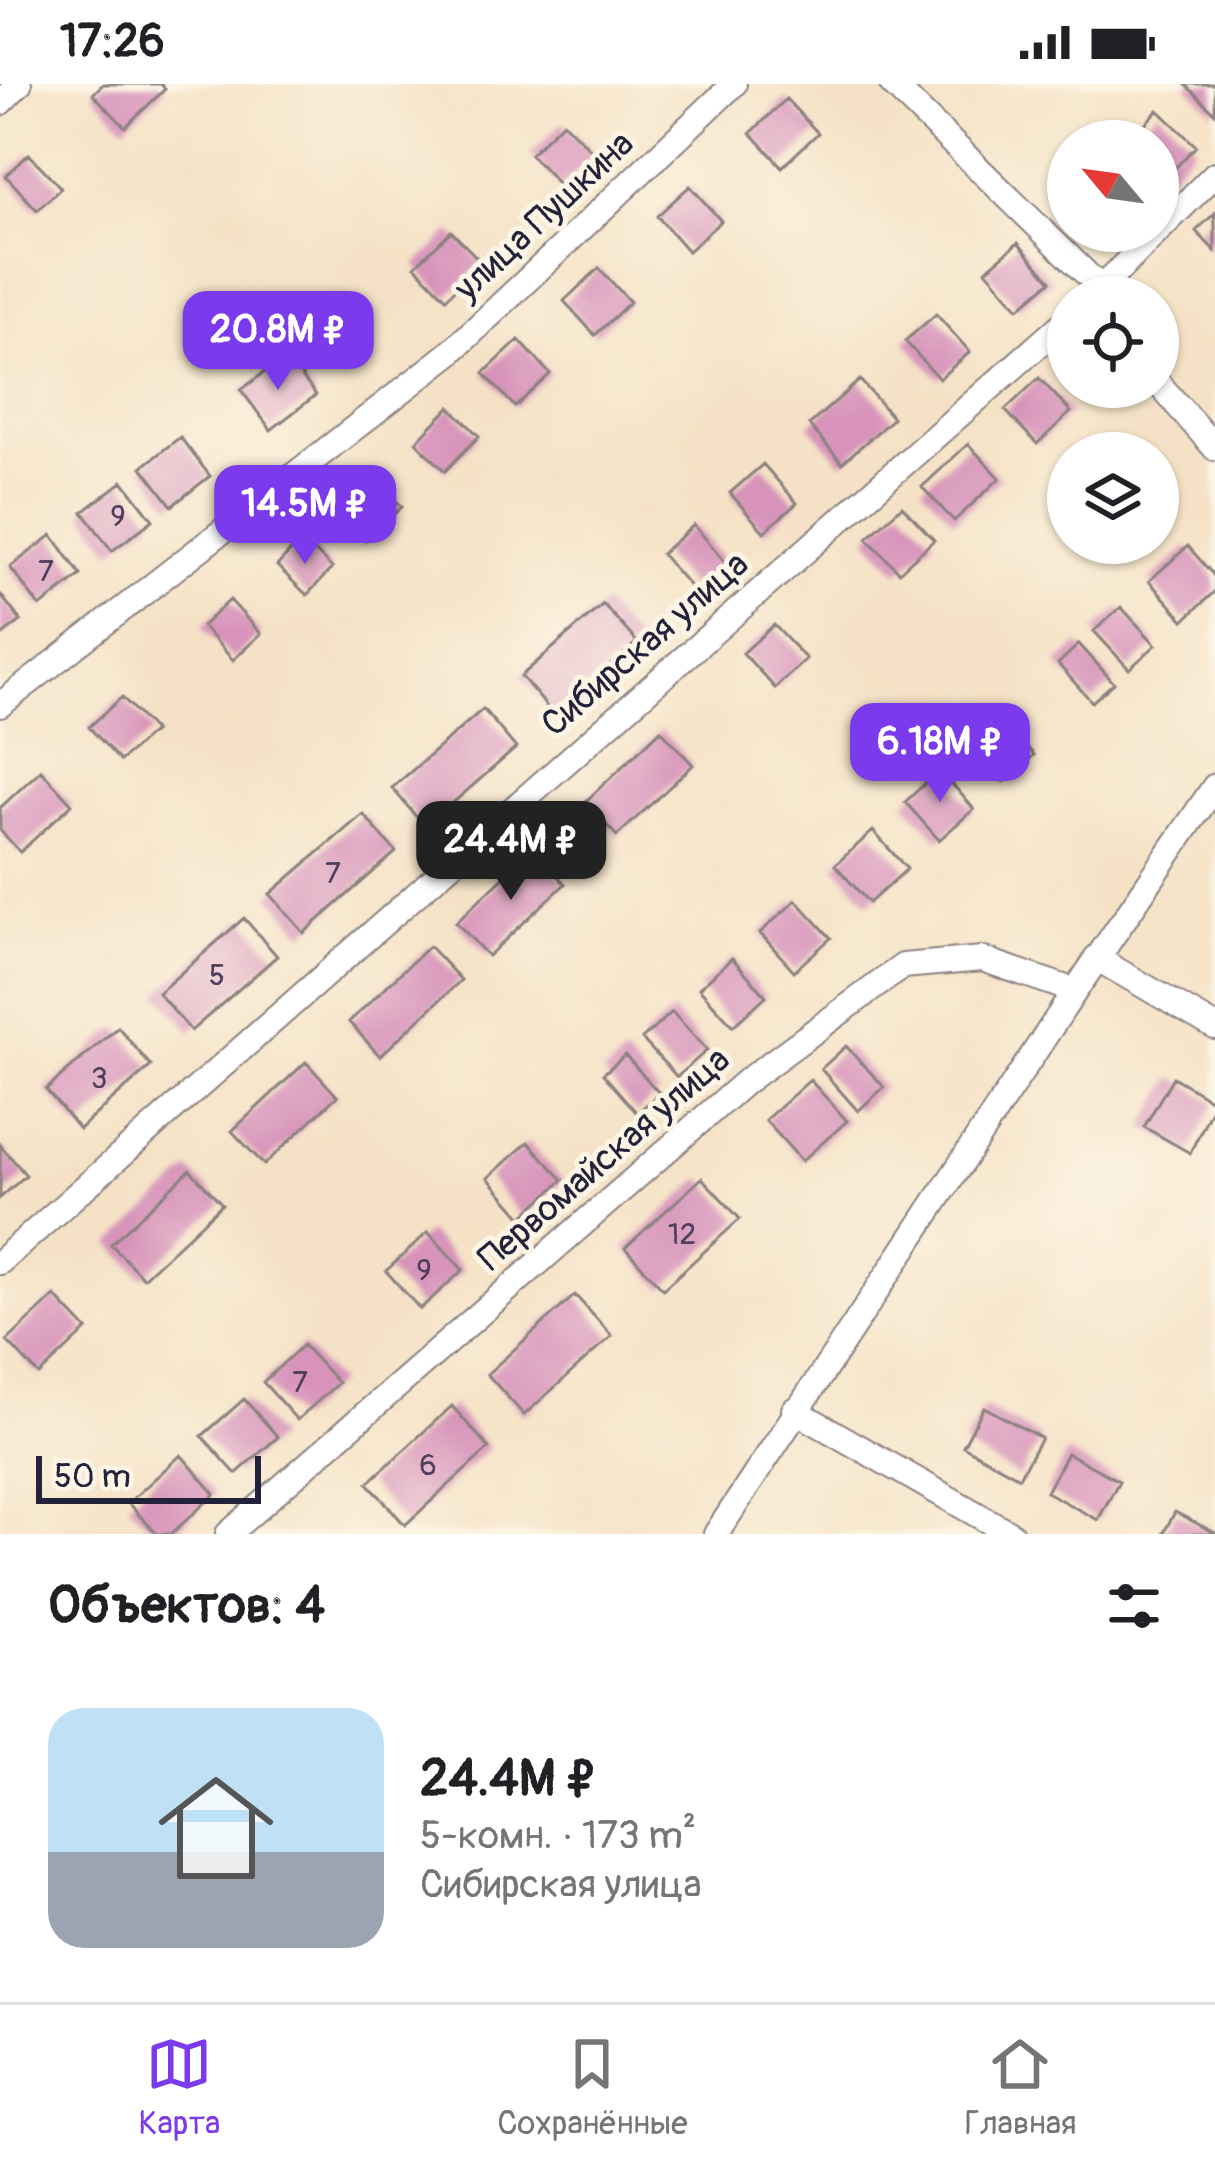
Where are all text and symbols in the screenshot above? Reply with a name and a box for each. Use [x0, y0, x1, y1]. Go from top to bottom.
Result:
text: 17:26 [60, 14, 165, 70]
north arrow [1047, 120, 1179, 252]
map controls [1047, 120, 1179, 564]
street label: улица Пушкина [444, 121, 643, 311]
button: locate [1047, 276, 1179, 408]
pin: 20.8M ₽ [167, 291, 389, 393]
text: 20.8M ₽ [210, 305, 346, 354]
button: layers [1047, 432, 1179, 564]
pin: 14.5M ₽ [194, 465, 416, 567]
text: 14.5M ₽ [241, 479, 369, 528]
house number: 9 [110, 498, 126, 535]
street label: Сибирская улица [532, 542, 758, 746]
house number: 7 [38, 553, 54, 590]
pin: 6.18M ₽ [829, 703, 1051, 805]
text: 6.18M ₽ [877, 717, 1003, 766]
pin: 24.4M ₽ [400, 801, 622, 903]
text: 24.4M ₽ [443, 815, 579, 864]
house number: 7 [325, 855, 341, 892]
house number: 5 [209, 957, 225, 994]
street label: Первомайская улица [469, 1037, 739, 1281]
house number: 3 [91, 1060, 107, 1097]
house number: 12 [668, 1216, 696, 1253]
house number: 9 [416, 1252, 432, 1289]
house number: 7 [292, 1364, 308, 1401]
house number: 6 [419, 1447, 437, 1484]
scale bar [36, 1450, 261, 1503]
text: 50 m [54, 1456, 131, 1497]
icon: filters [1101, 1573, 1167, 1639]
text: Объектов: 4 [48, 1574, 325, 1638]
text: 24.4M ₽ [420, 1747, 597, 1811]
icon: home [144, 1756, 288, 1900]
text: 5-комн. · 173 m² [420, 1811, 696, 1860]
text: Сибирская улица [420, 1860, 702, 1909]
tab: Карта [138, 2031, 220, 2144]
tab: Сохранённые [497, 2031, 687, 2144]
tab: Главная [964, 2031, 1077, 2144]

